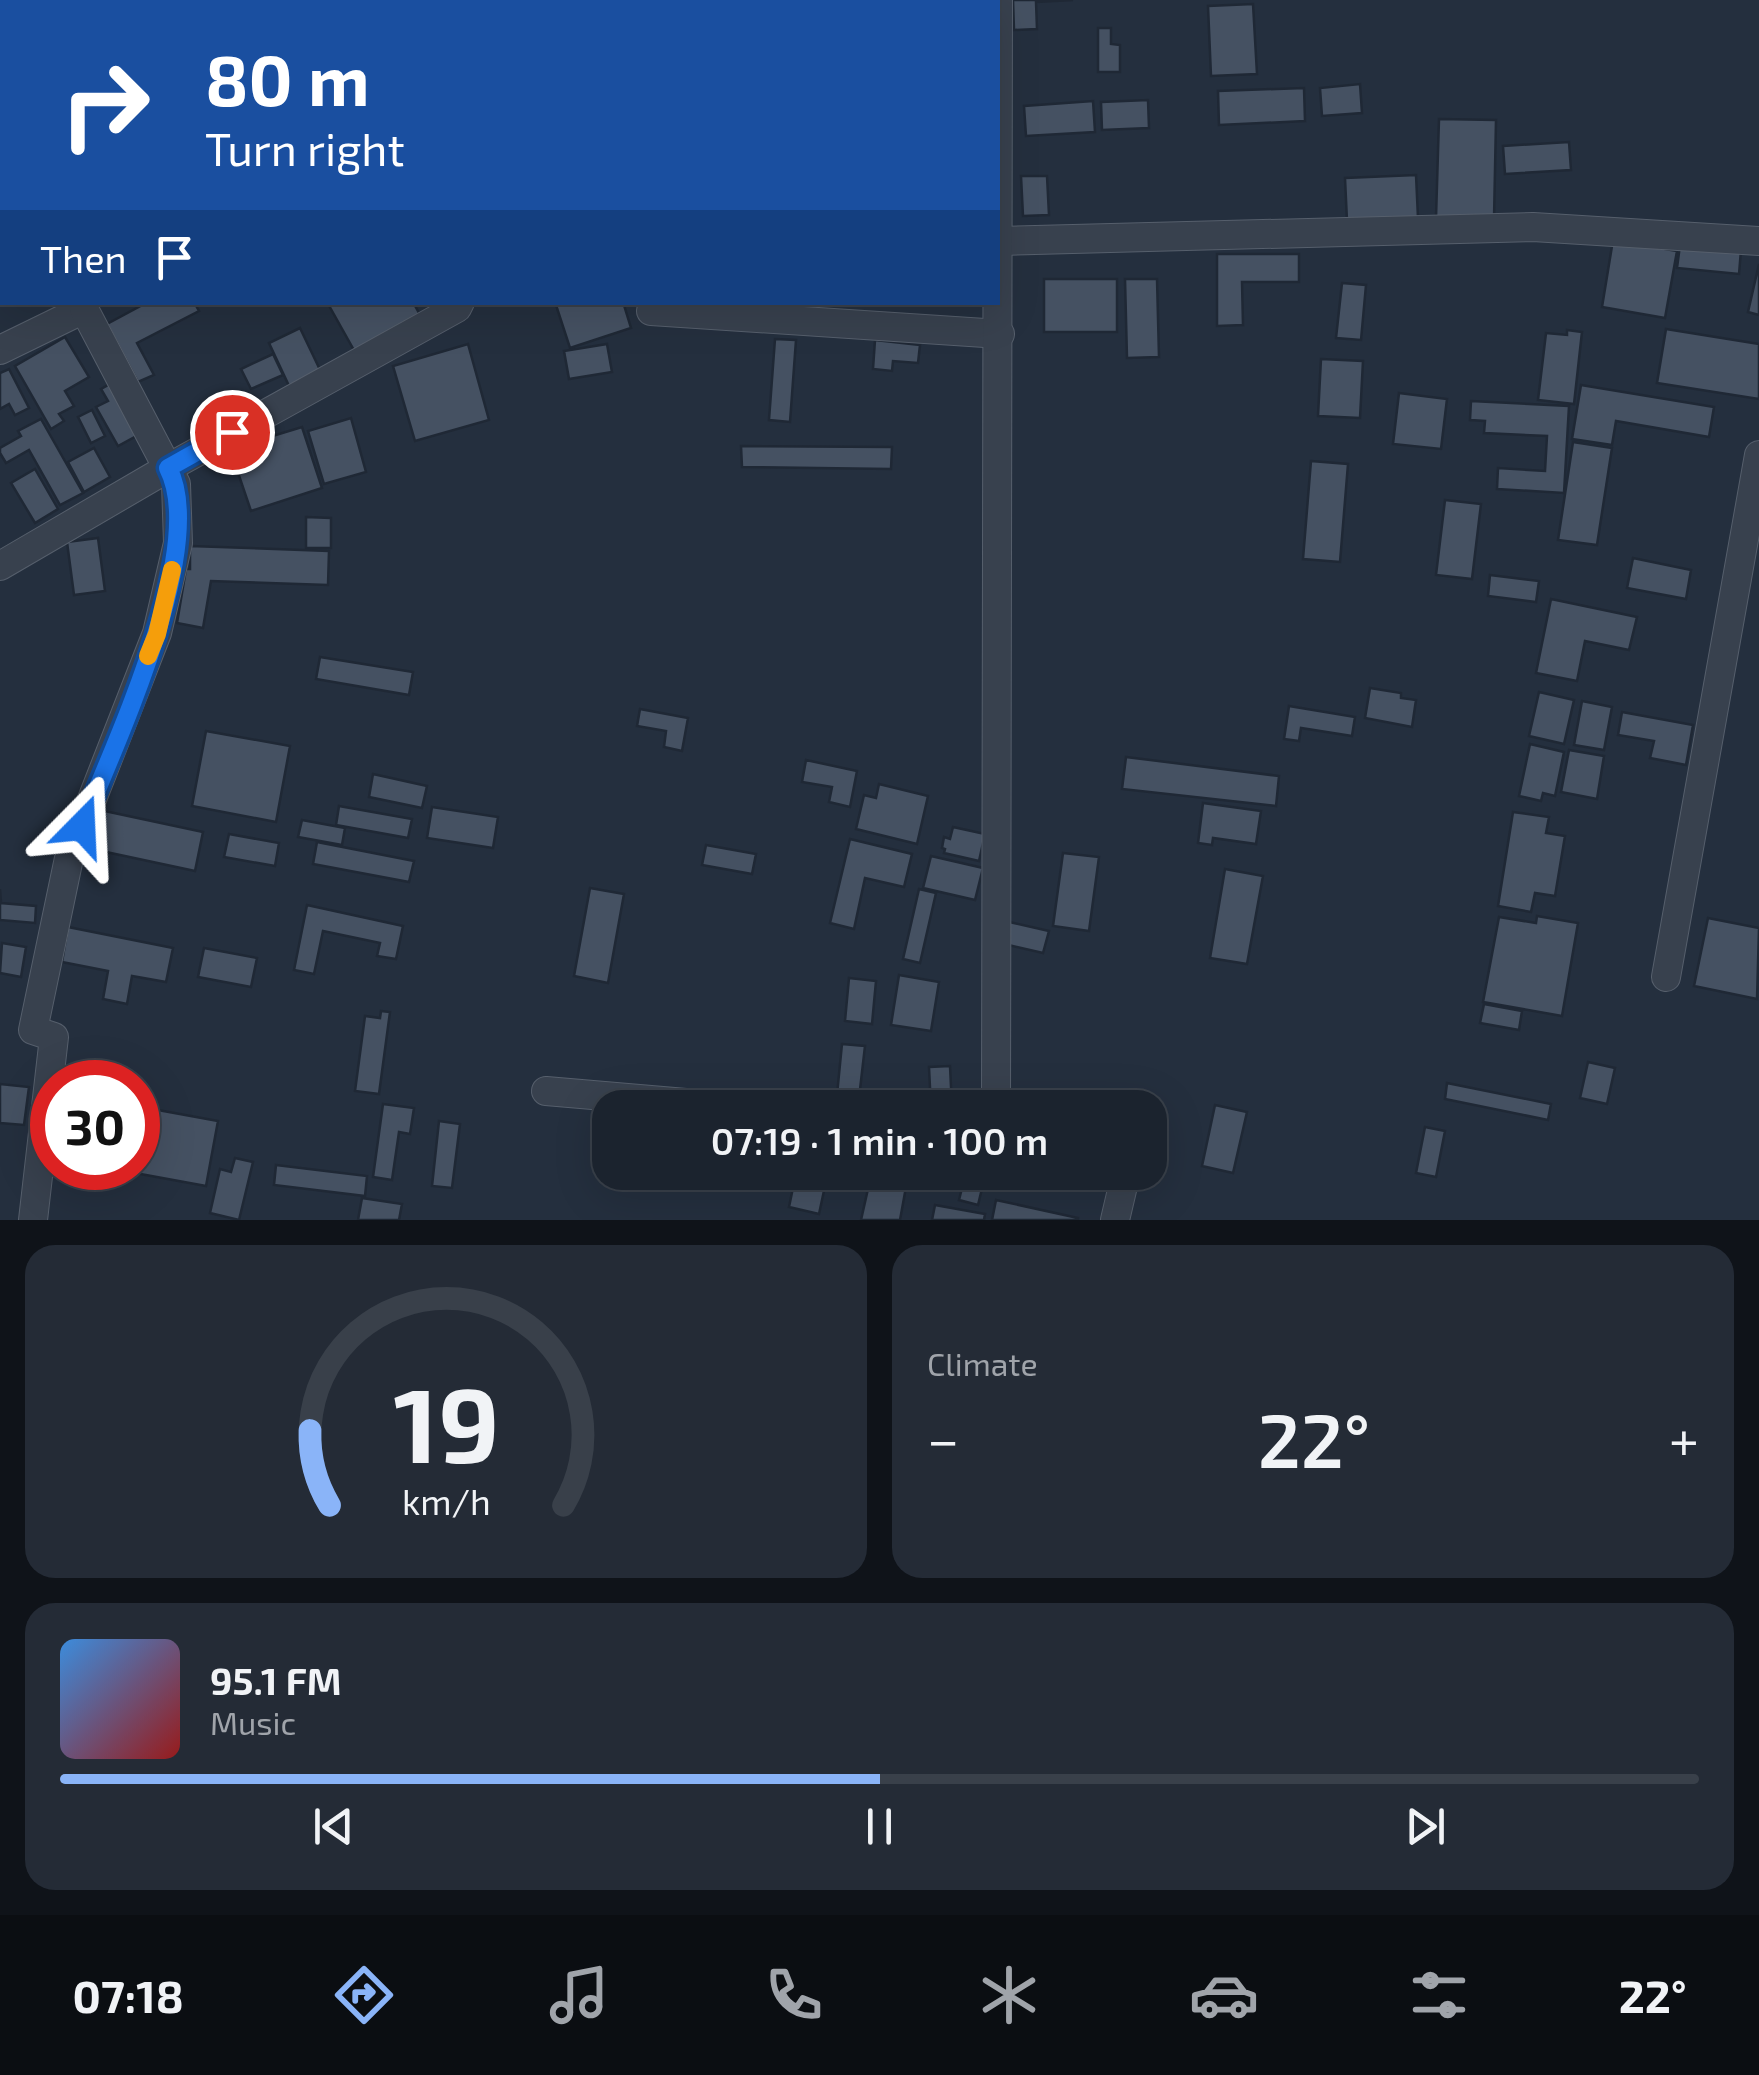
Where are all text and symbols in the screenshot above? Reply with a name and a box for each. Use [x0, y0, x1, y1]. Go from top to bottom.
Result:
text: 80 m [205, 36, 370, 120]
icon: right [40, 40, 170, 170]
text: Turn right [205, 121, 405, 175]
icon: arrive [147, 230, 202, 285]
text: Then [40, 235, 127, 281]
pin [190, 390, 275, 475]
icon: arrive [205, 405, 260, 460]
position arrow [30, 774, 134, 878]
speed limit sign: 30 [30, 1060, 160, 1190]
text: 07:19 · 1 min · 100 m [711, 1117, 1048, 1163]
text: Climate [927, 1344, 1038, 1382]
text: 19 [393, 1359, 499, 1484]
text: 22° [1258, 1393, 1370, 1483]
text: − [927, 1405, 959, 1471]
text: + [1669, 1405, 1699, 1471]
text: km/h [402, 1479, 490, 1522]
text: 95.1 FM [210, 1657, 342, 1703]
text: Music [210, 1703, 296, 1741]
icon: previous [306, 1799, 361, 1854]
icon: pause [852, 1799, 907, 1854]
icon: next [1398, 1799, 1453, 1854]
icon: directions [329, 1960, 399, 2030]
icon: music [544, 1960, 614, 2030]
icon: phone [759, 1960, 829, 2030]
icon: climate [974, 1960, 1044, 2030]
icon: car [1189, 1960, 1259, 2030]
icon: filters [1404, 1960, 1474, 2030]
text: 07:18 [73, 1968, 184, 2022]
text: 22° [1619, 1968, 1686, 2022]

